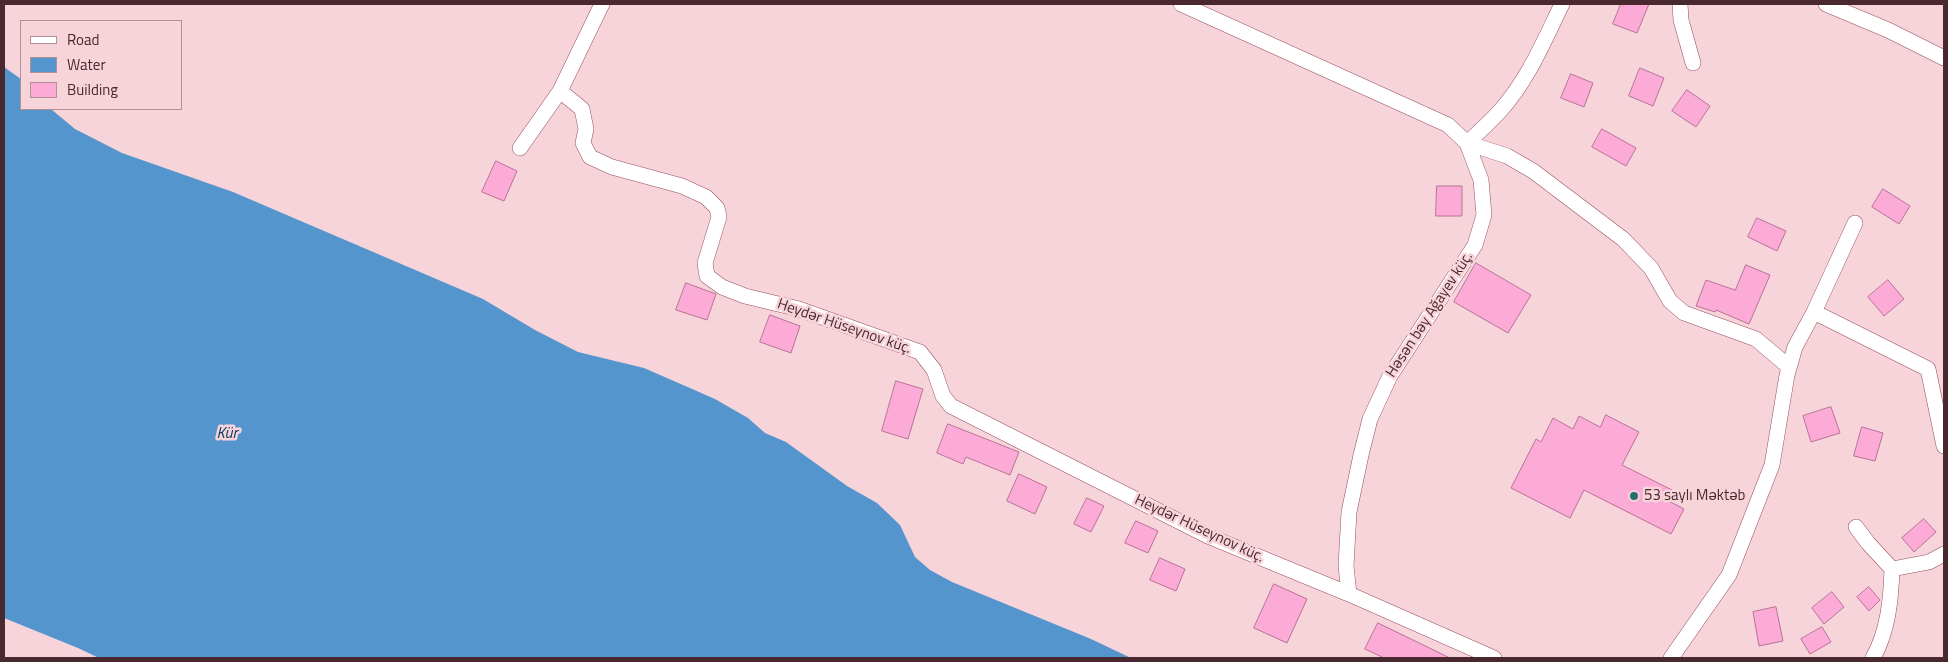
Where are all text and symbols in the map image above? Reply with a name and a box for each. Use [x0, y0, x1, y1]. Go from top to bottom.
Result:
legend [20, 20, 182, 110]
text: Road [67, 28, 99, 51]
text: Water [67, 53, 106, 76]
text: Building [67, 78, 118, 101]
street label: Həsən bəy Ağayev küç. [1383, 249, 1477, 381]
street label: Heydər Hüseynov küç. [775, 296, 913, 358]
water label: Kür [216, 424, 238, 444]
place label: 53 saylı Məktəb [1644, 487, 1745, 505]
marker: 53 saylı Məktəb [1628, 490, 1640, 502]
street label: Heydər Hüseynov küç. [1132, 491, 1266, 567]

